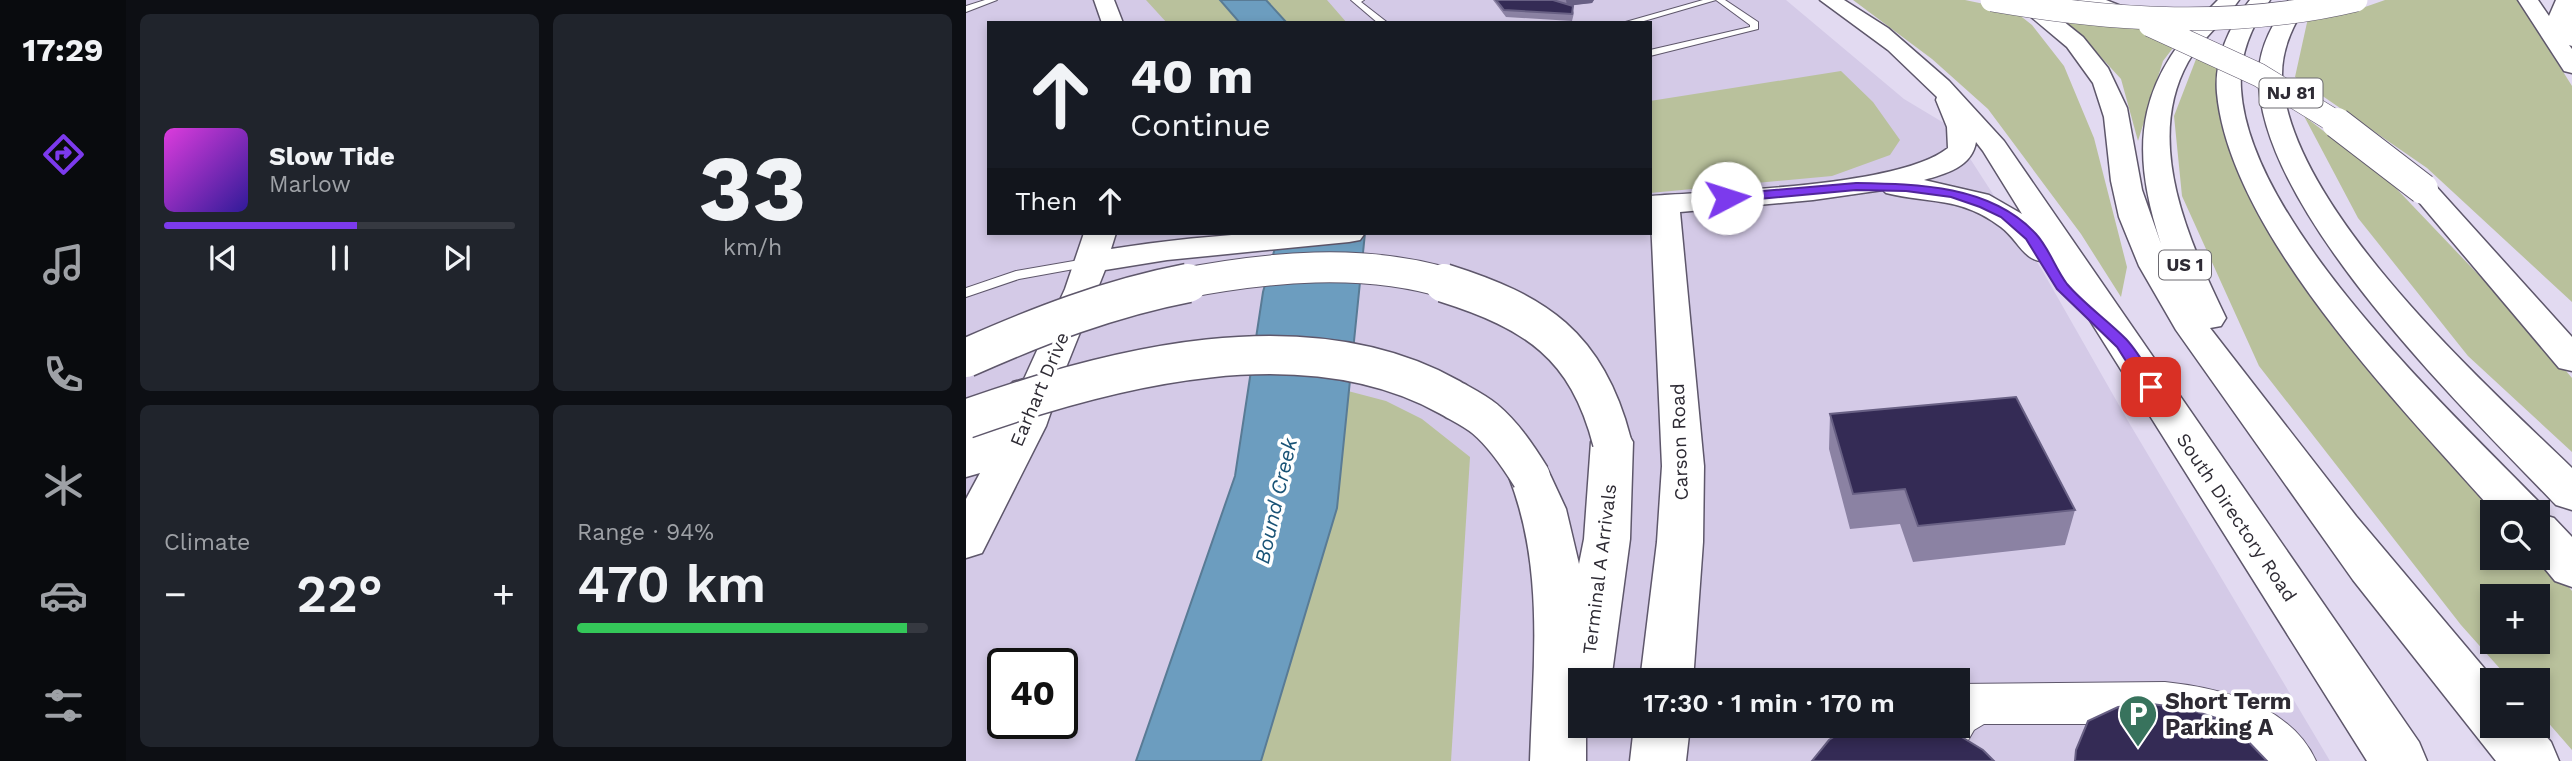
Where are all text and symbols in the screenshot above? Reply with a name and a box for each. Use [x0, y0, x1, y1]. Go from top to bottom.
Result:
text: 17:29 [22, 31, 104, 69]
text: 40 m [1130, 47, 1253, 105]
icon: ahead [1015, 49, 1106, 140]
road number: NJ 81 [2260, 78, 2322, 108]
text: Continue [1130, 106, 1271, 144]
icon: directions [39, 130, 88, 179]
text: 33 [699, 135, 806, 242]
text: Slow Tide [269, 141, 395, 171]
position arrow [1690, 161, 1764, 235]
text: Marlow [269, 171, 351, 198]
icon: ahead [1091, 182, 1129, 220]
text: Then [1015, 186, 1077, 216]
text: km/h [723, 234, 782, 261]
icon: previous [204, 239, 242, 277]
icon: pause [321, 239, 359, 277]
icon: next [438, 239, 476, 277]
icon: music [39, 240, 88, 289]
road number: US 1 [2159, 250, 2211, 279]
street label: Earhart Drive [1005, 329, 1074, 450]
icon: phone [39, 350, 88, 399]
pin [2121, 357, 2181, 417]
icon: arrive [2132, 368, 2170, 406]
street label: Carson Road [1666, 383, 1693, 501]
street label: South Directory Road [2172, 429, 2302, 606]
water label: Bound Creek [1249, 435, 1302, 566]
icon: climate [39, 461, 88, 510]
street label: Terminal A Arrivals [1578, 483, 1621, 656]
map controls [2480, 500, 2550, 738]
button: search [2480, 500, 2550, 570]
text: Range · 94% [577, 519, 714, 546]
text: Climate [164, 529, 250, 556]
text: 470 km [577, 554, 766, 615]
text: 22° [296, 564, 383, 625]
icon: car [39, 571, 88, 620]
text: − [164, 572, 187, 616]
text: + [492, 572, 515, 616]
button: + [2480, 584, 2550, 654]
speed limit sign: 40 [987, 648, 1078, 739]
button: − [2480, 668, 2550, 738]
icon: filters [39, 681, 88, 730]
text: 17:30 · 1 min · 170 m [1643, 688, 1895, 718]
place label: Short Term Parking A [2165, 688, 2291, 741]
parking icon: Short Term Parking A [2117, 693, 2159, 748]

